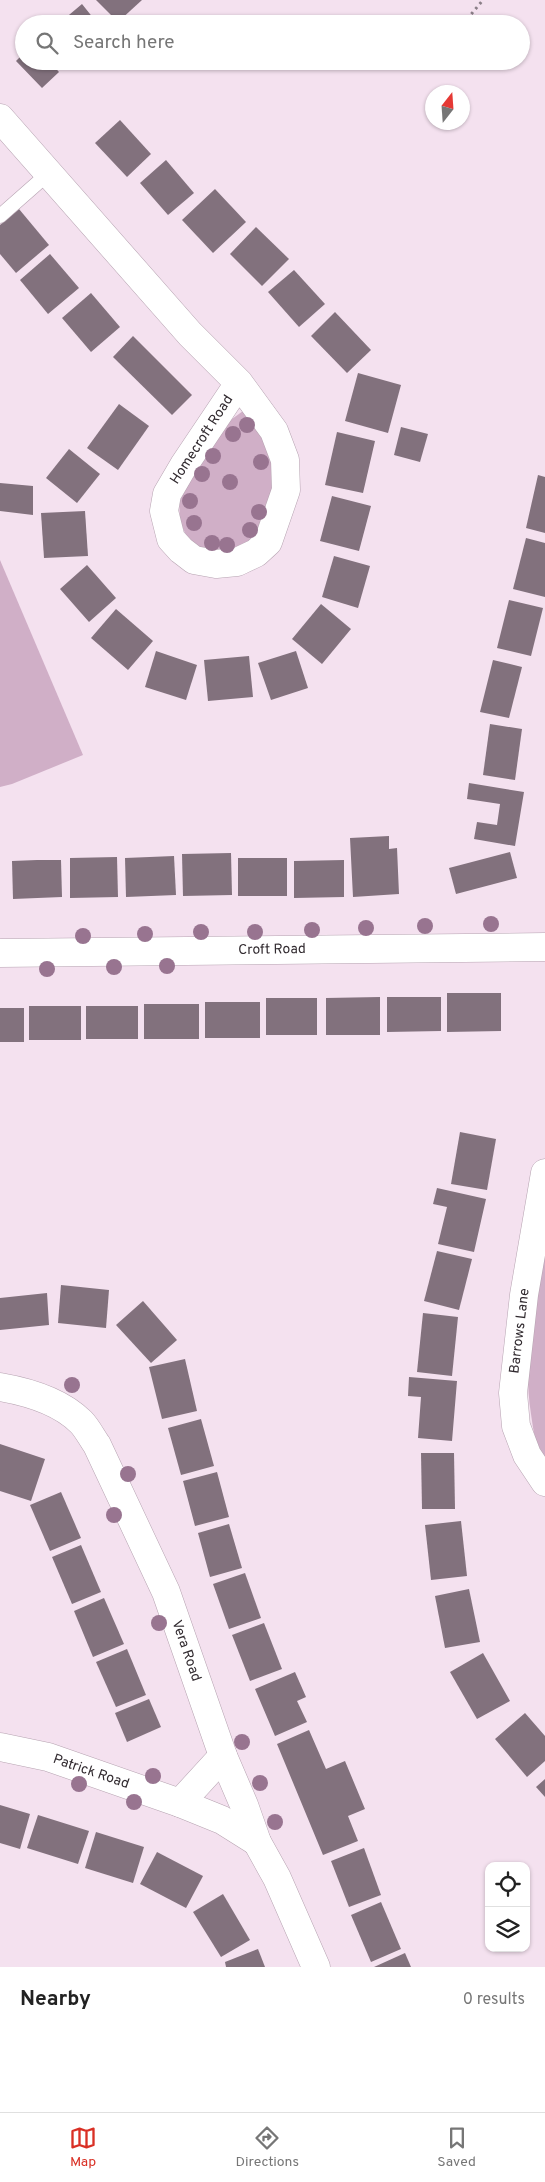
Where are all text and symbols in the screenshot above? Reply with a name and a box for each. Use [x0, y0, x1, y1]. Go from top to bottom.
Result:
search box [15, 15, 530, 70]
icon: search [33, 29, 61, 57]
text: Search here [73, 31, 175, 55]
north arrow [425, 85, 470, 130]
street label: Homecroft Road [167, 392, 237, 488]
street label: Croft Road [238, 941, 306, 959]
street label: Barrows Lane [506, 1287, 534, 1375]
street label: Vera Road [168, 1618, 204, 1684]
street label: Patrick Road [51, 1751, 131, 1793]
map controls [485, 1862, 530, 1952]
button: locate [485, 1862, 530, 1907]
button: layers [485, 1907, 530, 1952]
text: Nearby [20, 1986, 91, 2013]
text: 0 results [463, 1990, 525, 2010]
tab: Map [69, 2124, 97, 2171]
tab: Directions [235, 2124, 299, 2171]
tab: Saved [437, 2124, 476, 2171]

